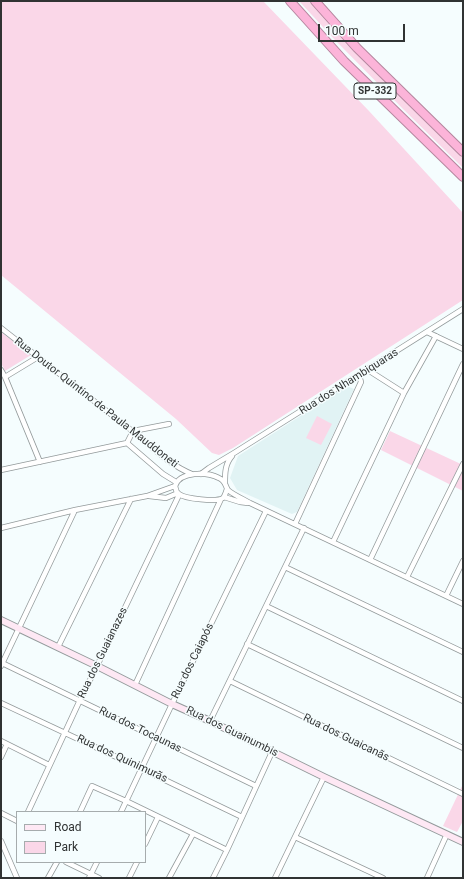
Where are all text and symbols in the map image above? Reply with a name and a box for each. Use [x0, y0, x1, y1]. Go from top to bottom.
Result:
scale bar [320, 16, 407, 42]
text: 100 m [325, 24, 359, 38]
road number: SP-332 [354, 83, 396, 99]
street label: Rua Doutor Quintino de Paula Mauddoneti [11, 335, 181, 471]
street label: Rua dos Nhambiquaras [297, 346, 401, 418]
street label: Rua dos Guaianazes [75, 605, 131, 701]
street label: Rua dos Caiapós [169, 621, 217, 701]
street label: Rua dos Tocaunas [97, 704, 183, 756]
street label: Rua dos Guainumbis [184, 704, 280, 760]
street label: Rua dos Guaicanãs [301, 711, 391, 765]
street label: Rua dos Quinimurãs [75, 732, 169, 786]
legend [16, 811, 146, 863]
text: Road [54, 820, 82, 834]
text: Park [54, 840, 78, 854]

